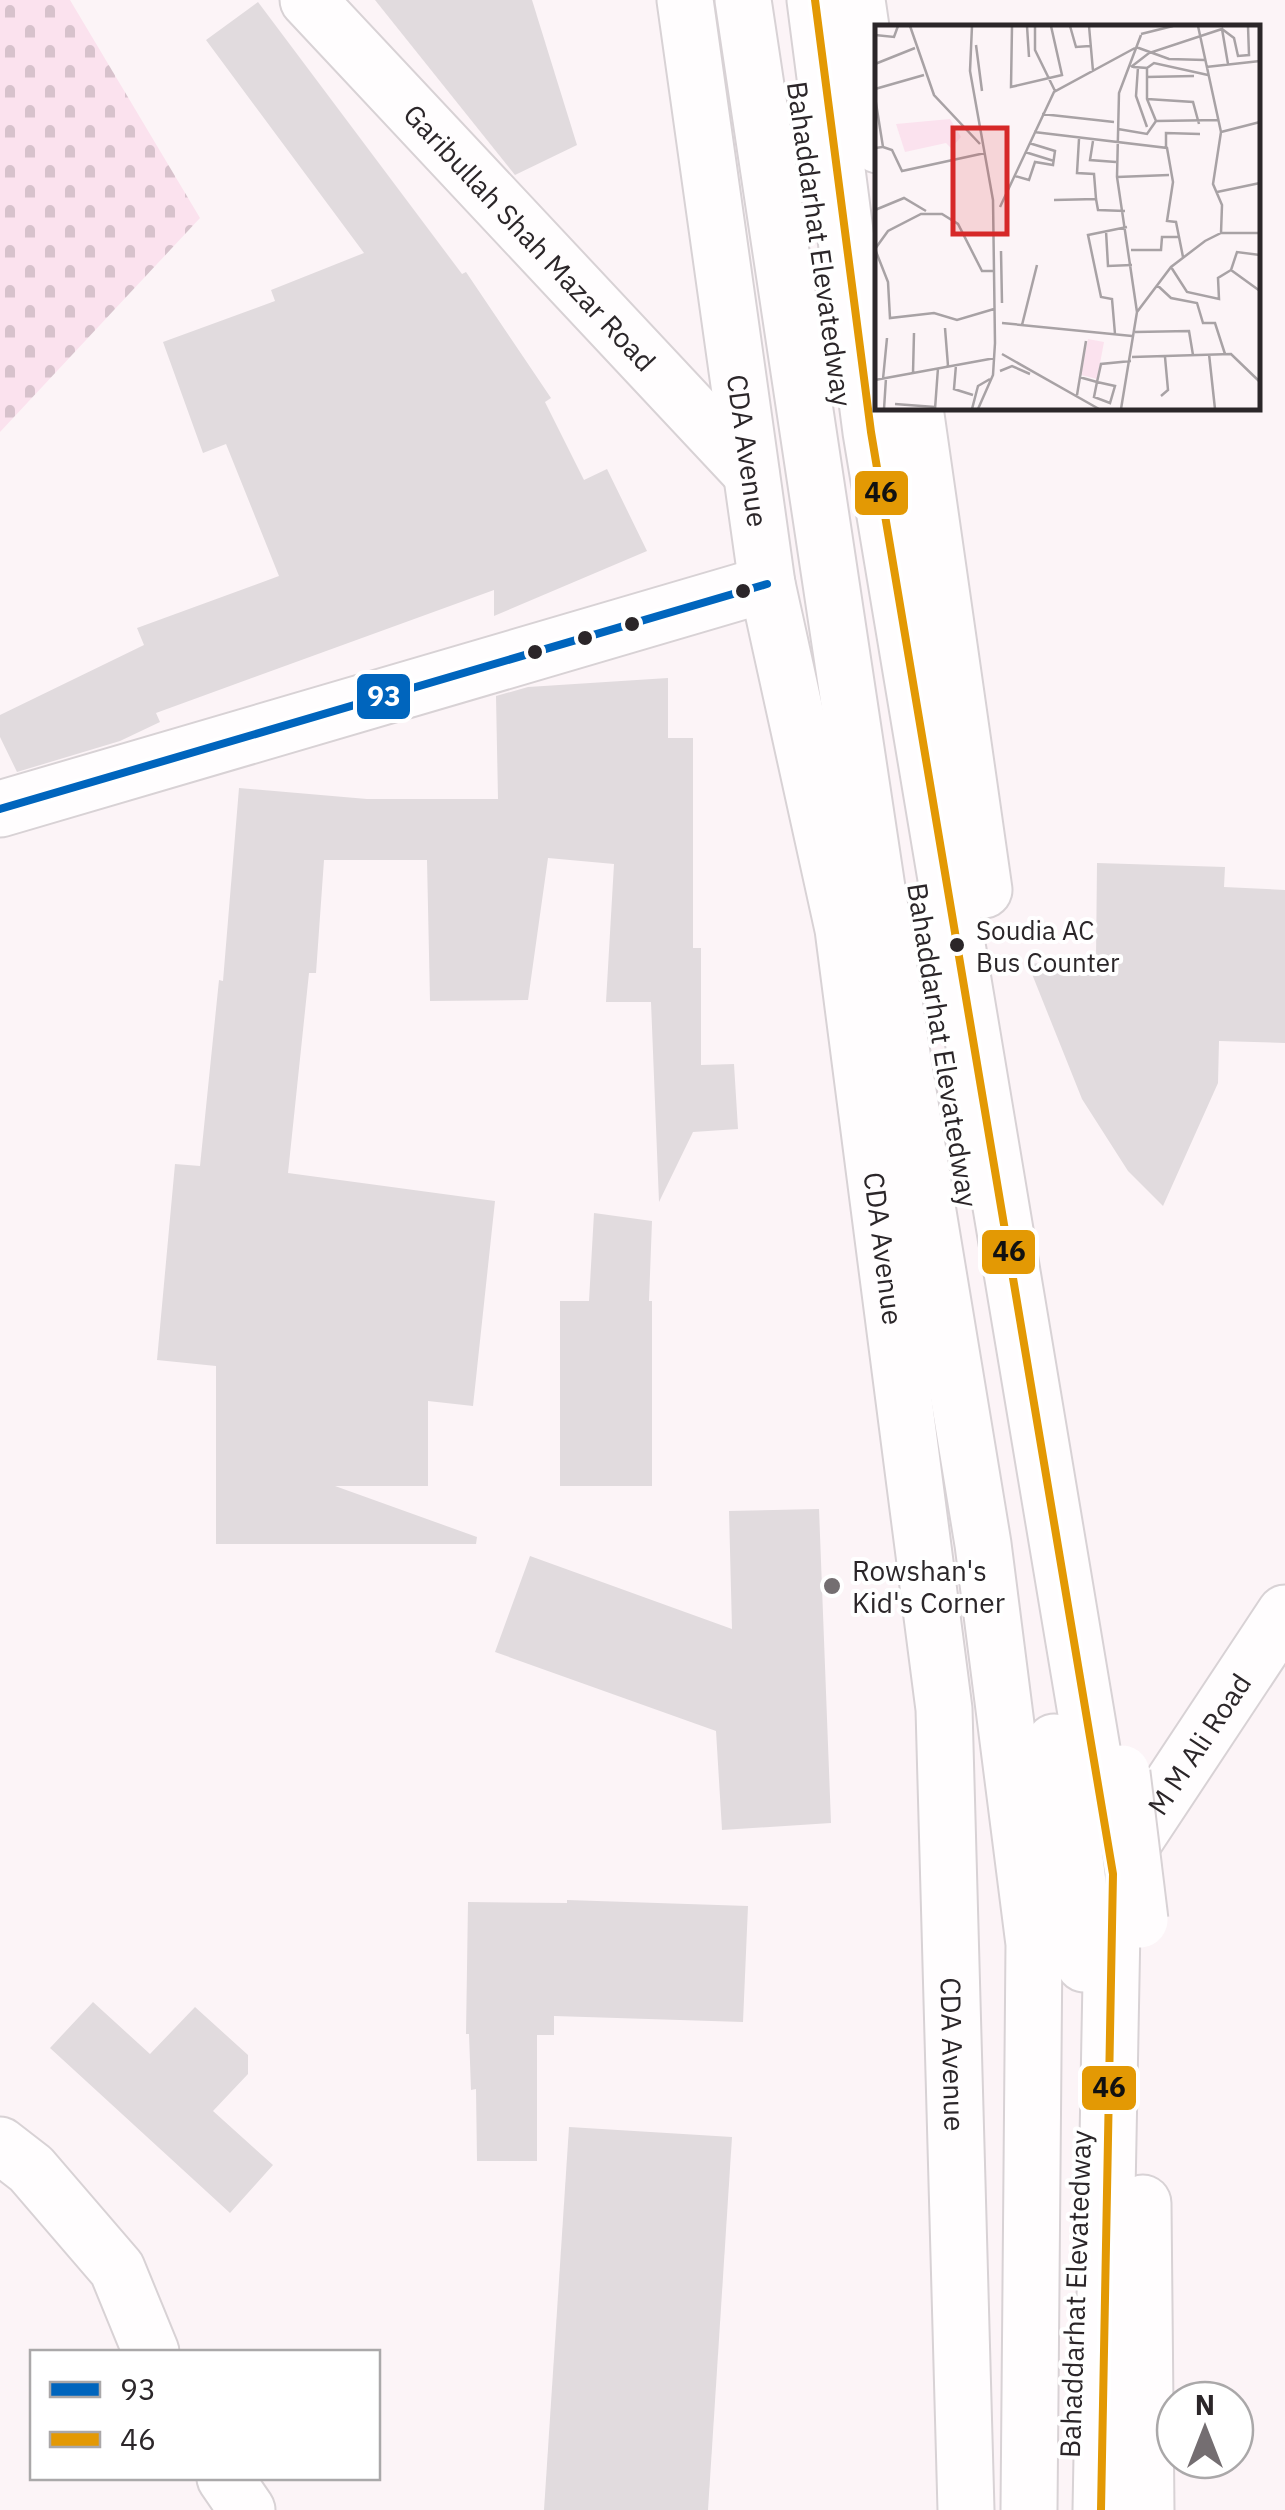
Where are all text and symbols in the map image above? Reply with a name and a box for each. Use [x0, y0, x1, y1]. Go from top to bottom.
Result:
inset map [875, 25, 1260, 410]
street label: Bahaddarhat Elevatedway [779, 79, 861, 409]
street label: Garibullah Shah Mazar Road [396, 96, 664, 379]
street label: CDA Avenue [719, 372, 777, 529]
line badge: 46 [853, 469, 910, 517]
text: 46 [864, 473, 898, 510]
unlabelled marker [733, 581, 753, 601]
unlabelled marker [622, 614, 642, 634]
unlabelled marker [575, 628, 595, 648]
unlabelled marker [525, 642, 545, 662]
line badge: 93 [355, 672, 412, 721]
text: 93 [367, 677, 401, 714]
street label: Bahaddarhat Elevatedway [899, 880, 987, 1210]
place label: Soudia AC Bus Counter [976, 913, 1120, 979]
marker: Soudia AC Bus Counter [947, 935, 967, 955]
street label: CDA Avenue [856, 1170, 913, 1327]
line badge: 46 [980, 1228, 1037, 1276]
text: 46 [992, 1232, 1026, 1269]
place label: Rowshan's Kid's Corner [852, 1552, 1005, 1621]
marker: Rowshan's Kid's Corner [821, 1575, 843, 1597]
street label: M M Ali Road [1138, 1666, 1259, 1822]
street label: CDA Avenue [933, 1977, 974, 2132]
line badge: 46 [1080, 2064, 1138, 2112]
text: 46 [1092, 2068, 1126, 2105]
street label: Bahaddarhat Elevatedway [1051, 2129, 1099, 2459]
legend [30, 2350, 380, 2480]
text: 93 [120, 2369, 156, 2408]
north arrow [1155, 2380, 1255, 2480]
text: N [1195, 2386, 1215, 2423]
text: 46 [120, 2419, 156, 2458]

